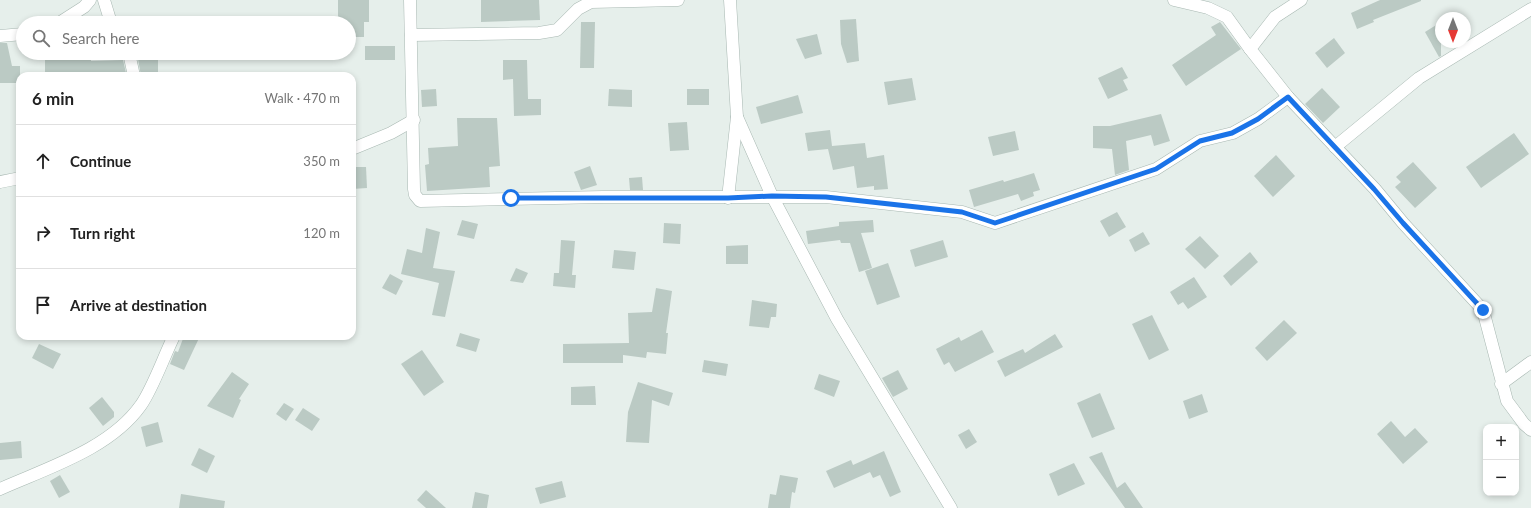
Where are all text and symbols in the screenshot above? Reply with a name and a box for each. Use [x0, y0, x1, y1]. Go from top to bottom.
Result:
north arrow [1435, 12, 1471, 48]
search box [16, 16, 356, 60]
icon: search [30, 27, 52, 49]
text: Search here [62, 29, 139, 47]
text: 6 min [32, 88, 74, 109]
text: Walk · 470 m [264, 90, 340, 106]
icon: ahead [32, 150, 54, 172]
text: Continue [70, 152, 131, 170]
text: 350 m [303, 153, 340, 169]
route start [502, 189, 520, 207]
icon: right [32, 222, 54, 244]
text: Turn right [70, 224, 135, 242]
text: 120 m [303, 225, 340, 241]
icon: arrive [32, 294, 54, 316]
text: Arrive at destination [70, 296, 207, 314]
route end [1474, 301, 1492, 319]
map controls [1483, 424, 1519, 496]
button: + [1483, 424, 1519, 460]
button: − [1483, 460, 1519, 496]

